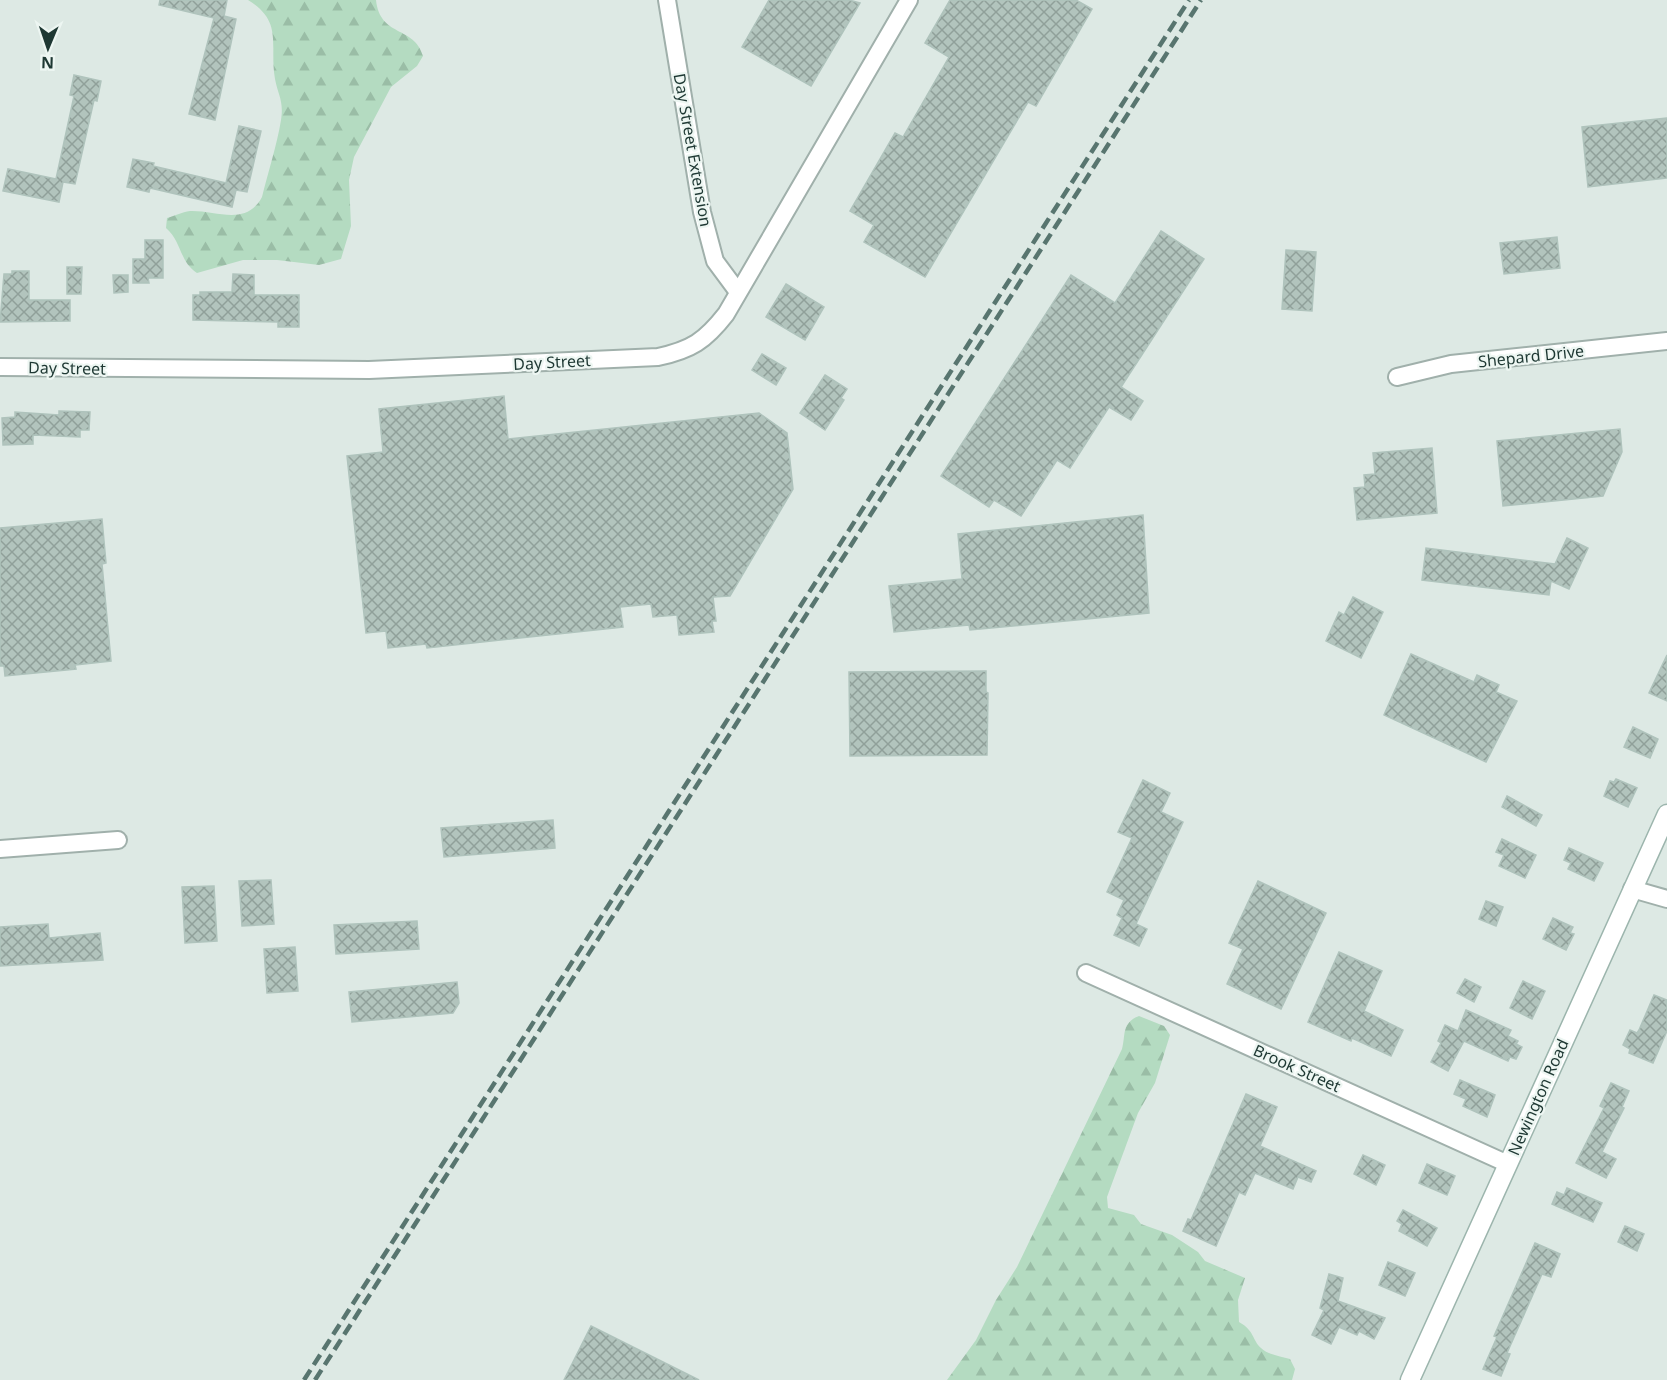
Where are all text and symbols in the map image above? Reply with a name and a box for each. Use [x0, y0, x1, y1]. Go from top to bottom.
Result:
north arrow [18, 18, 78, 78]
text: N [41, 52, 54, 74]
street label: Day Street Extension [669, 72, 717, 228]
street label: Shepard Drive [1477, 340, 1585, 372]
street label: Day Street [513, 349, 592, 375]
street label: Day Street [28, 356, 106, 380]
street label: Newington Road [1502, 1035, 1574, 1159]
street label: Brook Street [1250, 1039, 1344, 1097]

